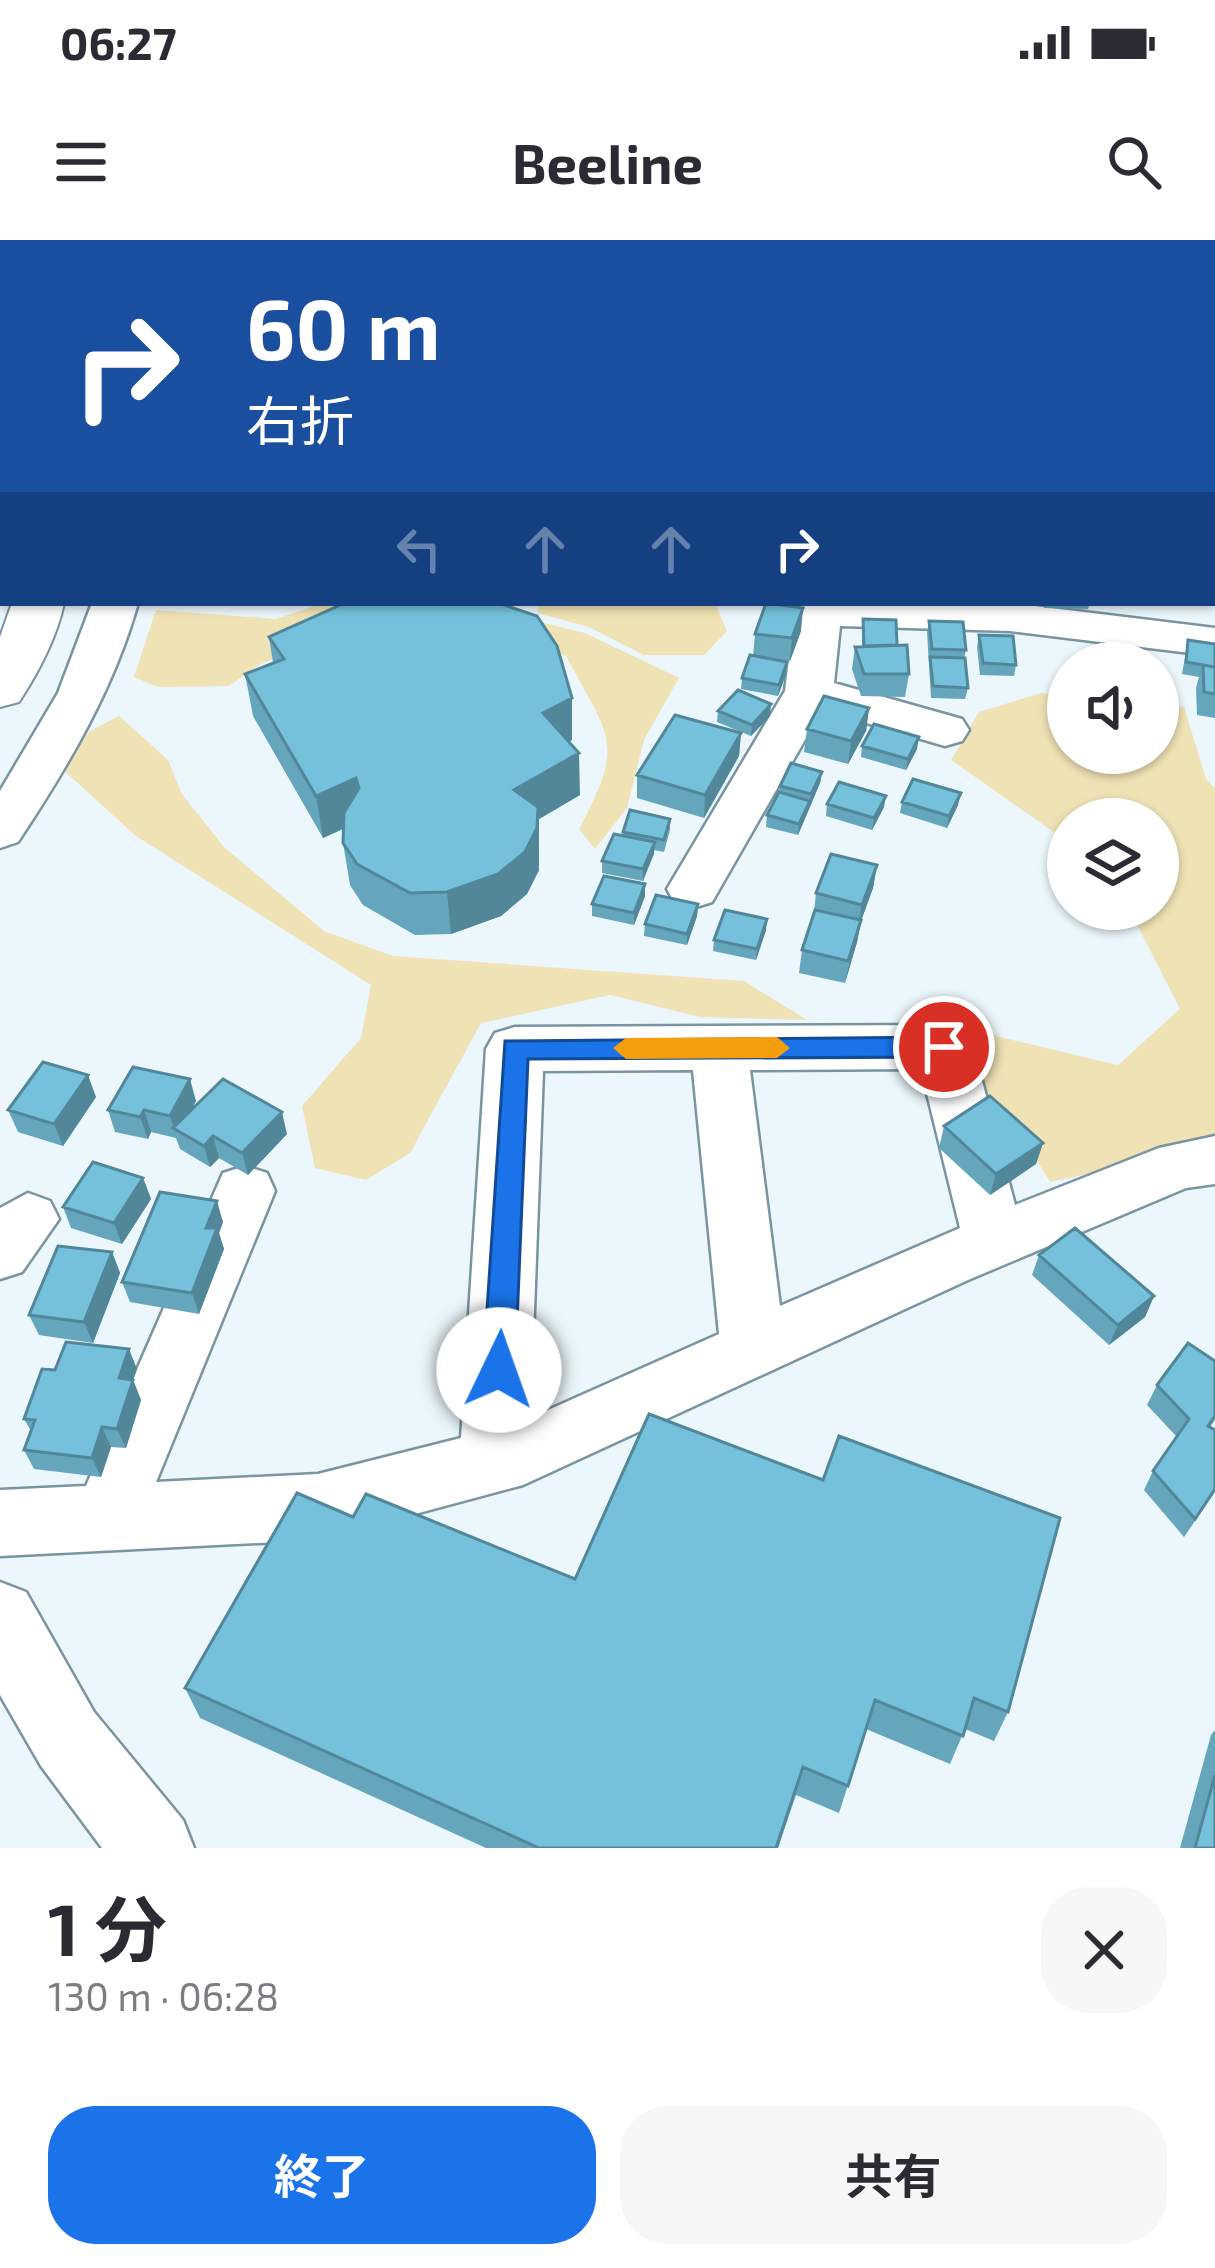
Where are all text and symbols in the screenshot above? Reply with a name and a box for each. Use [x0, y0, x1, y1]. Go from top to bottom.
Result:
text: 06:27 [60, 15, 176, 69]
icon: menu [48, 129, 114, 195]
icon: search [1101, 129, 1167, 195]
text: Beeline [512, 130, 703, 195]
text: 60 m [246, 276, 441, 377]
icon: right [48, 288, 204, 444]
text: 右折 [246, 387, 354, 452]
icon: left [386, 516, 452, 582]
icon: ahead [512, 516, 578, 582]
icon: ahead [638, 516, 704, 582]
icon: right [764, 516, 830, 582]
map controls [1047, 642, 1179, 930]
button: sound [1047, 642, 1179, 774]
button: layers [1047, 798, 1179, 930]
pin [893, 996, 995, 1098]
icon: arrive [911, 1014, 977, 1080]
position arrow [436, 1307, 562, 1433]
text: 1 分 [48, 1884, 167, 1970]
button: close [1041, 1887, 1167, 2013]
text: 130 m · 06:28 [48, 1972, 279, 2019]
button: 終了 [48, 2106, 596, 2244]
button: 共有 [620, 2106, 1167, 2244]

